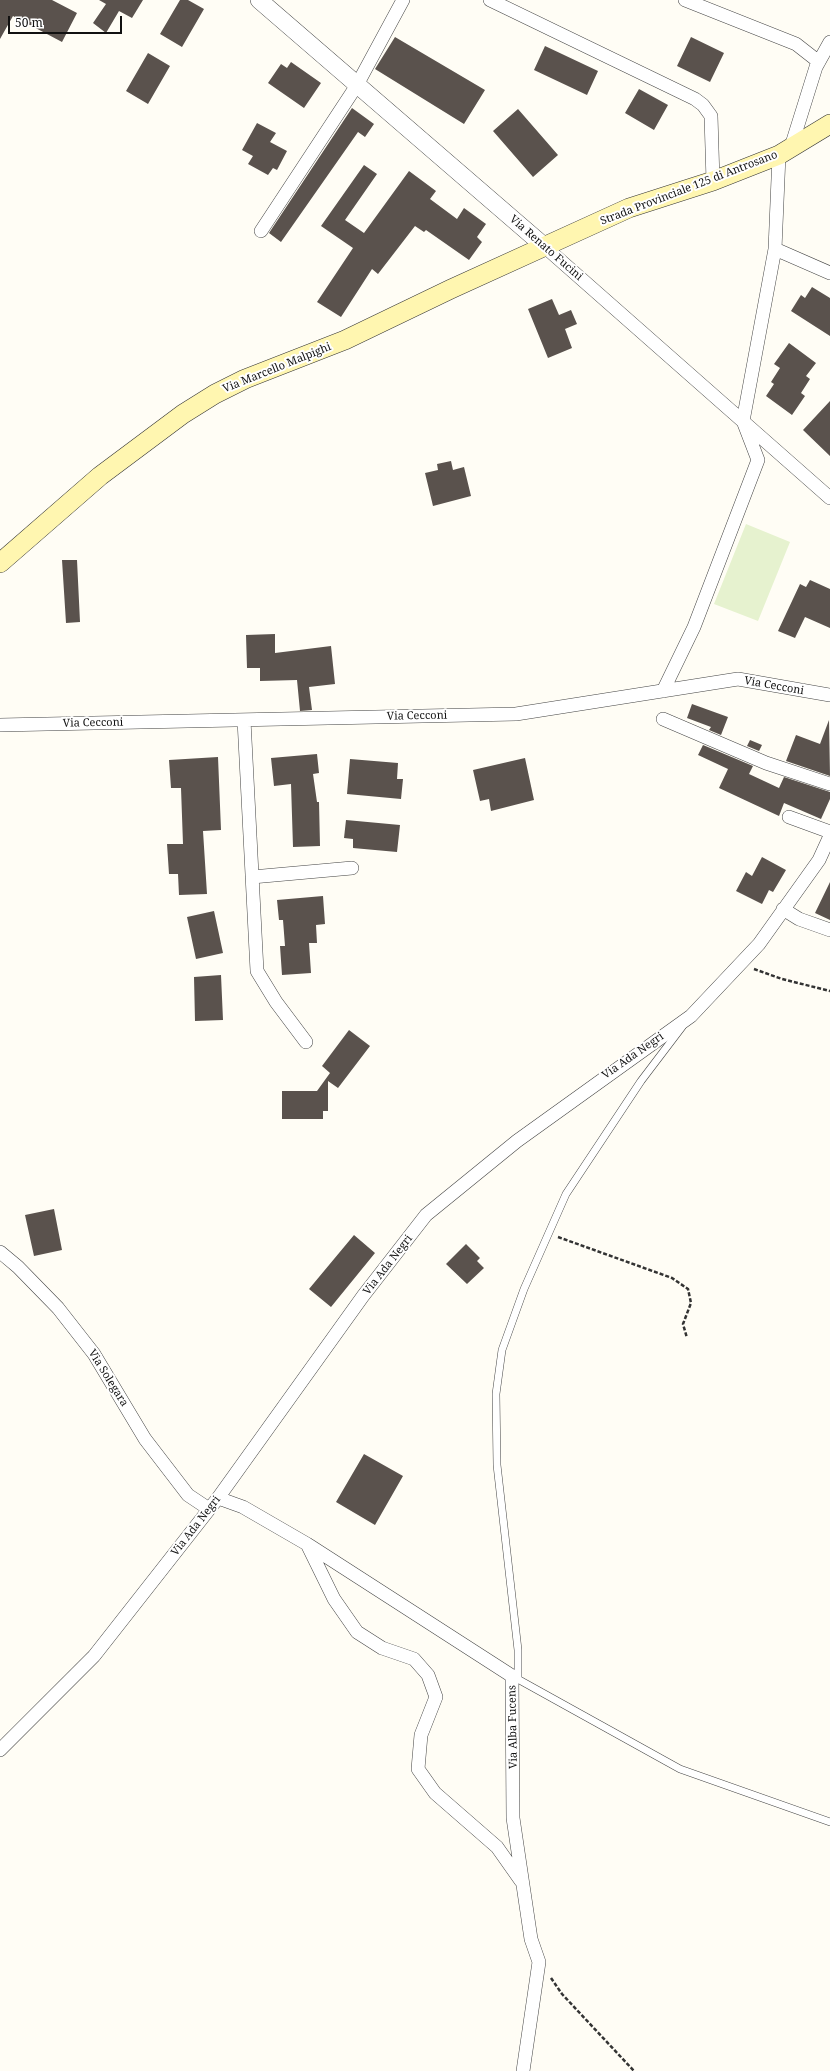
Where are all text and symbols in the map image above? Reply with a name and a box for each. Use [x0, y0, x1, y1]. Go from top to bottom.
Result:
scale bar [10, 8, 124, 34]
text: 50 m [15, 14, 43, 31]
street label: Strada Provinciale 125 di Antrosano [599, 148, 779, 228]
street label: Via Renato Fucini [507, 213, 585, 283]
street label: Via Marcello Malpighi [221, 340, 333, 396]
street label: Via Cecconi [743, 674, 805, 698]
street label: Via Cecconi [387, 709, 447, 723]
street label: Via Cecconi [63, 716, 123, 730]
street label: Via Ada Negri [600, 1030, 666, 1082]
street label: Via Ada Negri [361, 1232, 415, 1298]
street label: Via Solegara [85, 1347, 131, 1409]
street label: Via Ada Negri [169, 1493, 223, 1559]
street label: Via Alba Fucens [506, 1685, 520, 1769]

